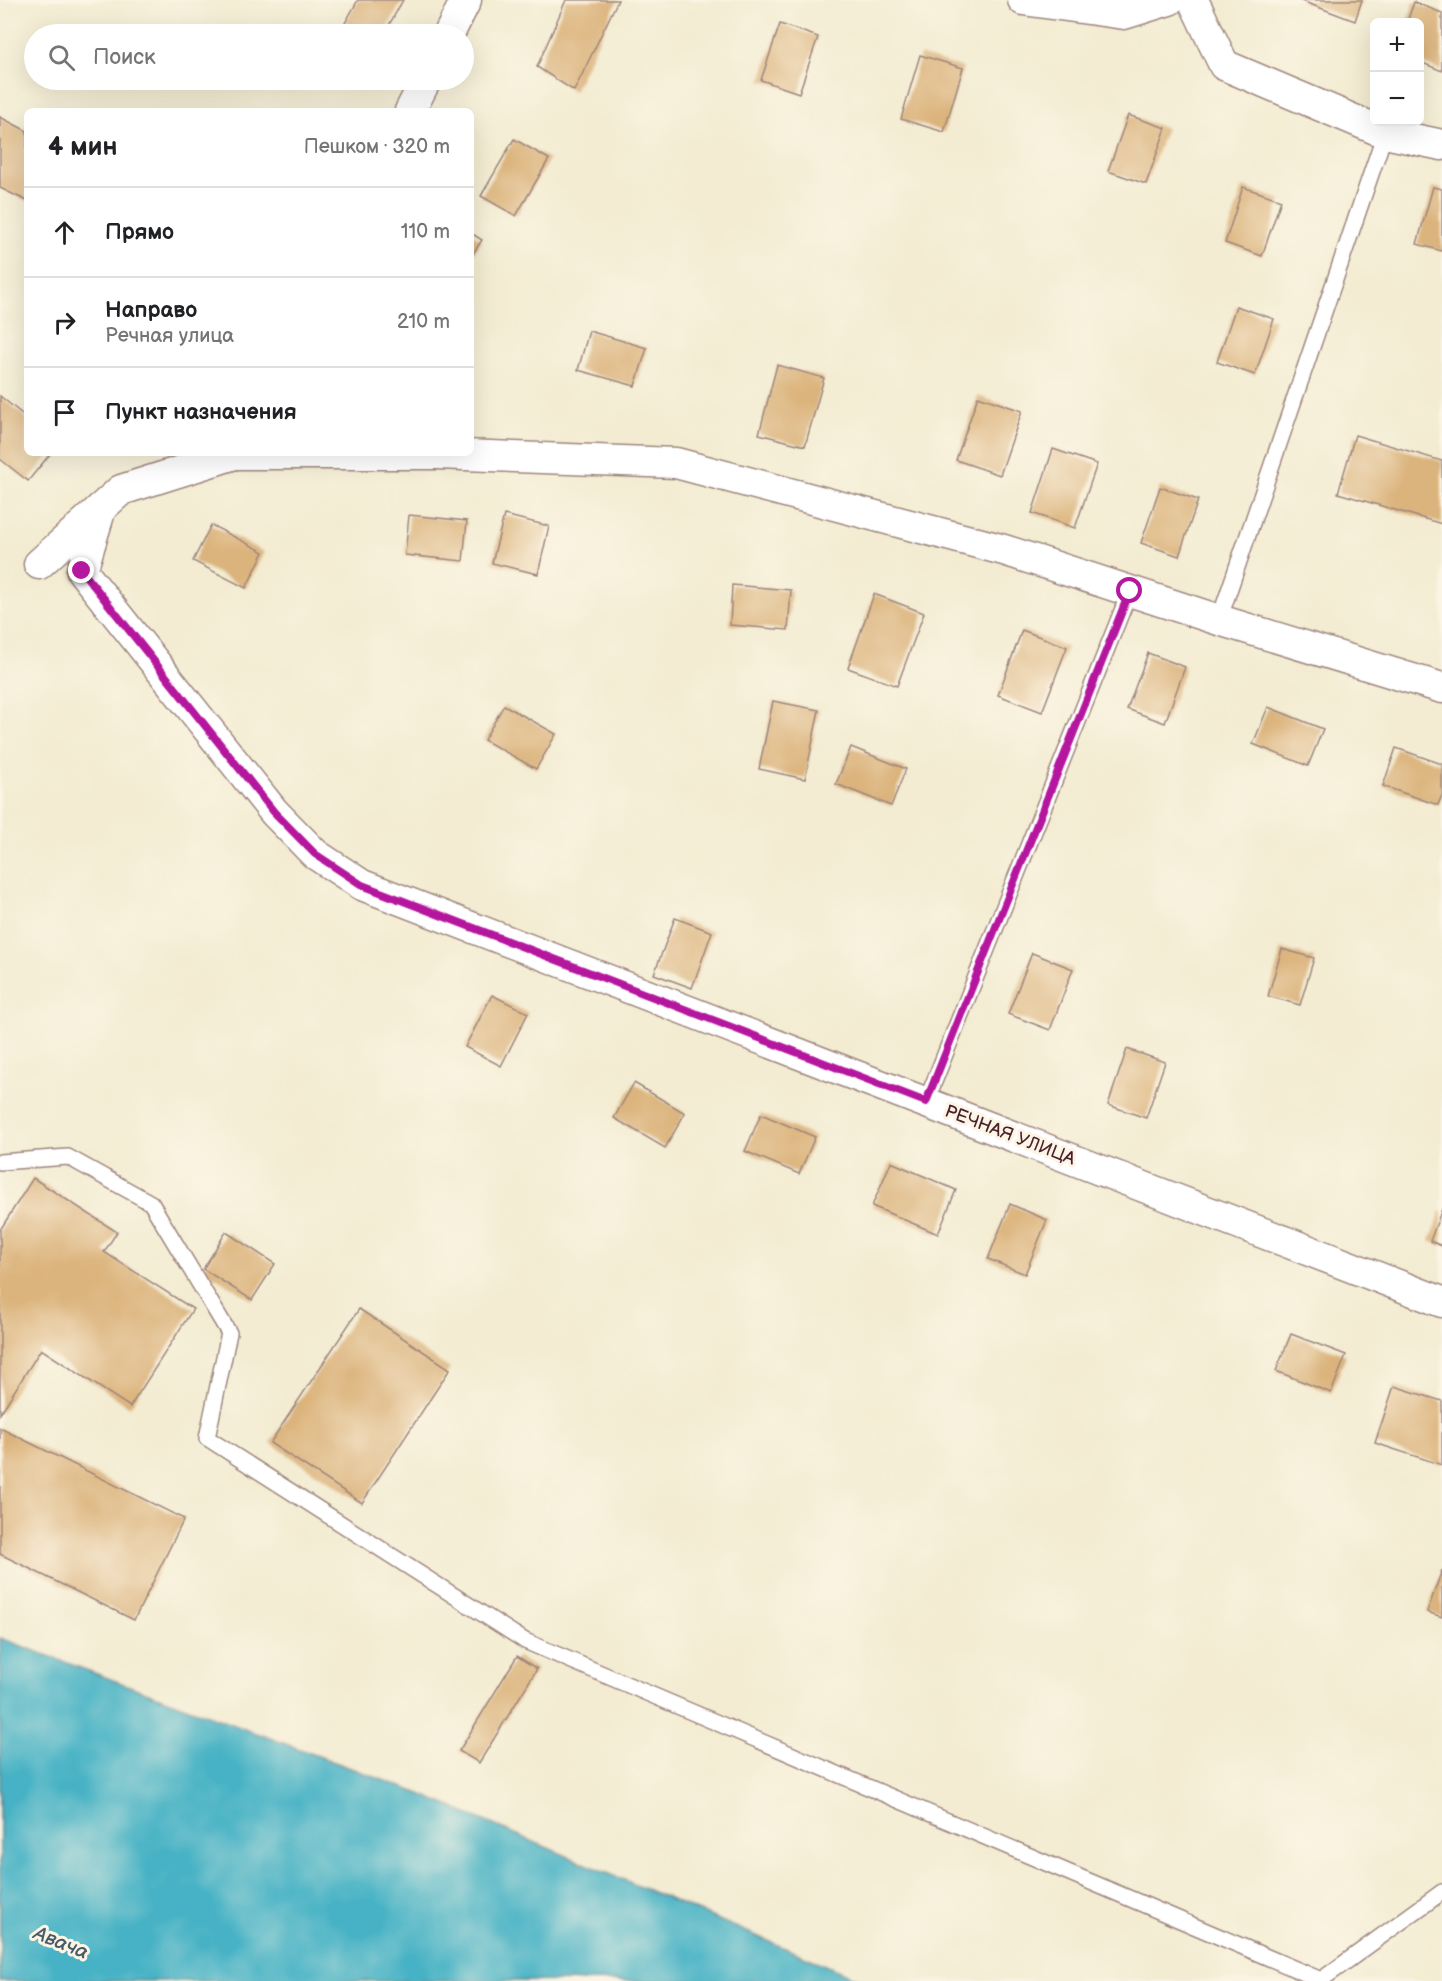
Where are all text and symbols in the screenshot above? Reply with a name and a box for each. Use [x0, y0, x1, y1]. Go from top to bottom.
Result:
map controls [1370, 18, 1424, 126]
button: + [1370, 18, 1424, 72]
search box [24, 24, 474, 90]
icon: search [45, 41, 78, 74]
text: Поиск [93, 44, 156, 71]
button: − [1370, 72, 1424, 126]
text: 4 мин [48, 132, 117, 163]
text: Пешком · 320 m [304, 135, 450, 159]
icon: ahead [48, 216, 81, 249]
text: Прямо [105, 219, 174, 246]
text: 110 m [401, 220, 450, 244]
text: Направо [105, 297, 197, 324]
icon: right [48, 306, 81, 339]
text: 210 m [397, 310, 450, 334]
text: Речная улица [105, 324, 234, 348]
icon: arrive [48, 396, 81, 429]
text: Пункт назначения [105, 399, 297, 426]
route end [68, 557, 94, 583]
route start [1116, 577, 1142, 603]
street label: РЕЧНАЯ УЛИЦА [942, 1100, 1078, 1170]
water label: Авача [29, 1921, 92, 1965]

